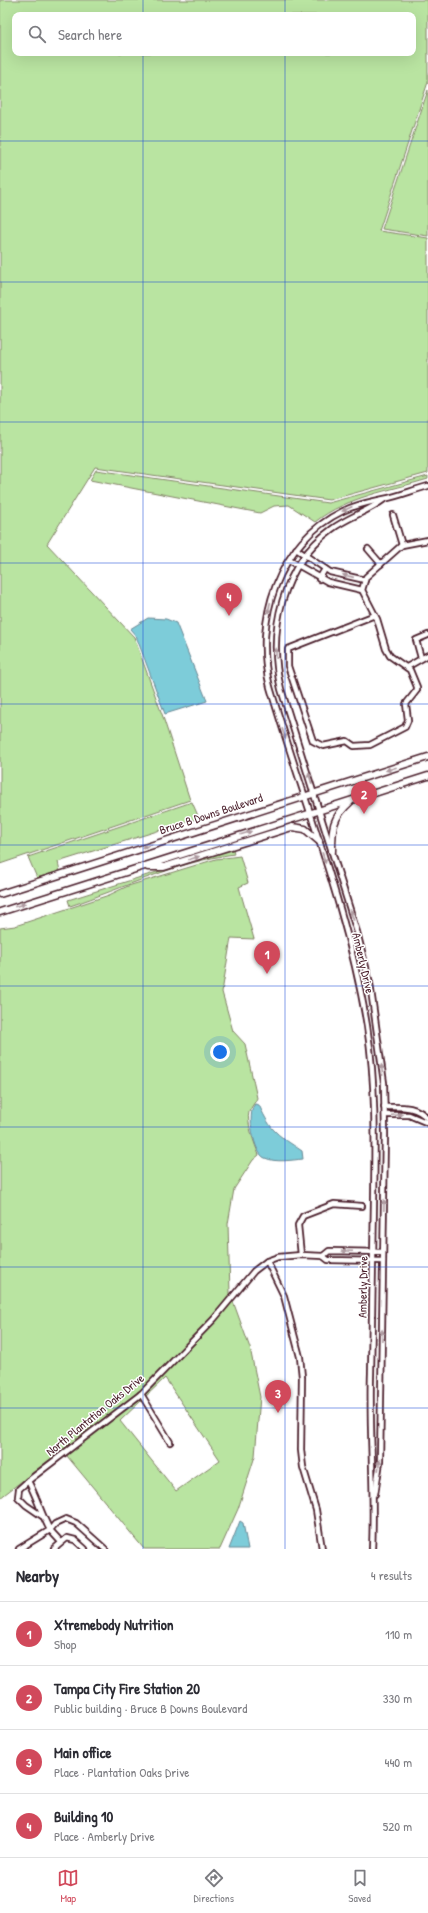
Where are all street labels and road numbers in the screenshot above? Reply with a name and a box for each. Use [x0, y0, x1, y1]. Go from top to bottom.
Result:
street label: Bruce B Downs Boulevard [157, 789, 265, 838]
street label: Amberly Drive [348, 931, 379, 995]
street label: Amberly Drive [353, 1256, 372, 1318]
street label: North Plantation Oaks Drive [42, 1370, 148, 1460]

